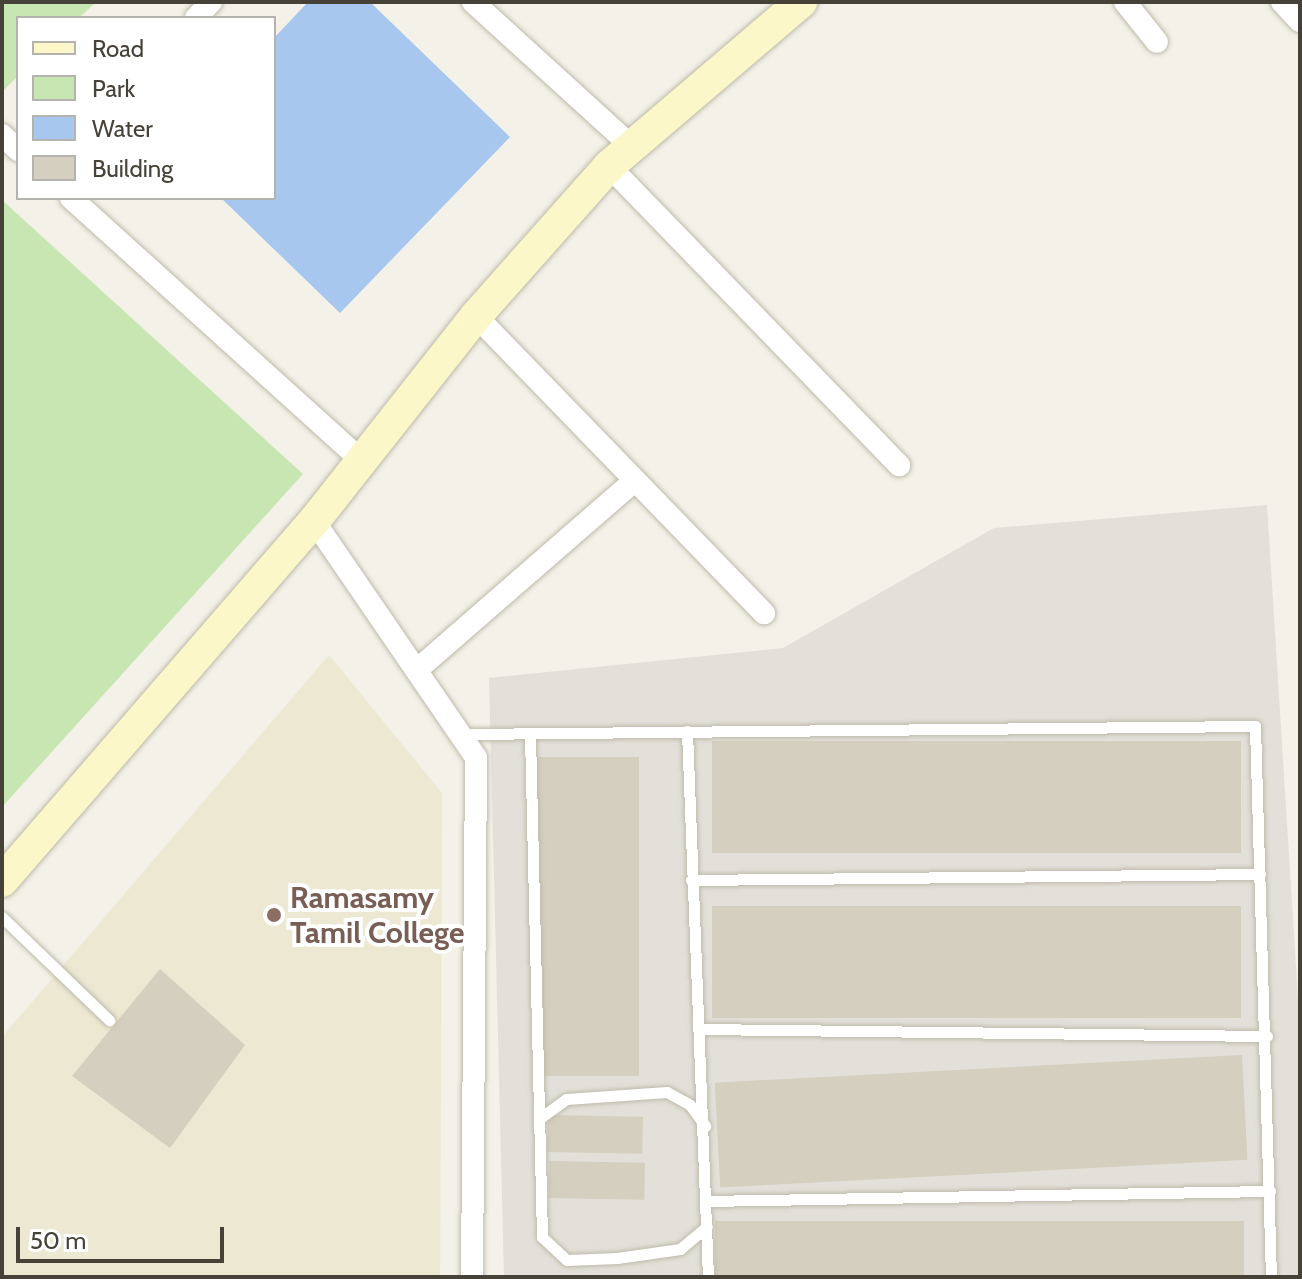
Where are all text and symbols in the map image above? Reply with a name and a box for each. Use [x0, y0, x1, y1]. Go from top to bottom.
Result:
legend [16, 16, 276, 200]
text: Road [92, 34, 144, 63]
text: Park [92, 74, 135, 103]
text: Water [92, 114, 153, 143]
text: Building [92, 154, 173, 183]
place label: Ramasamy Tamil College [290, 880, 464, 950]
marker: Ramasamy Tamil College [265, 906, 283, 924]
scale bar [20, 1211, 228, 1261]
text: 50 m [30, 1226, 86, 1255]

